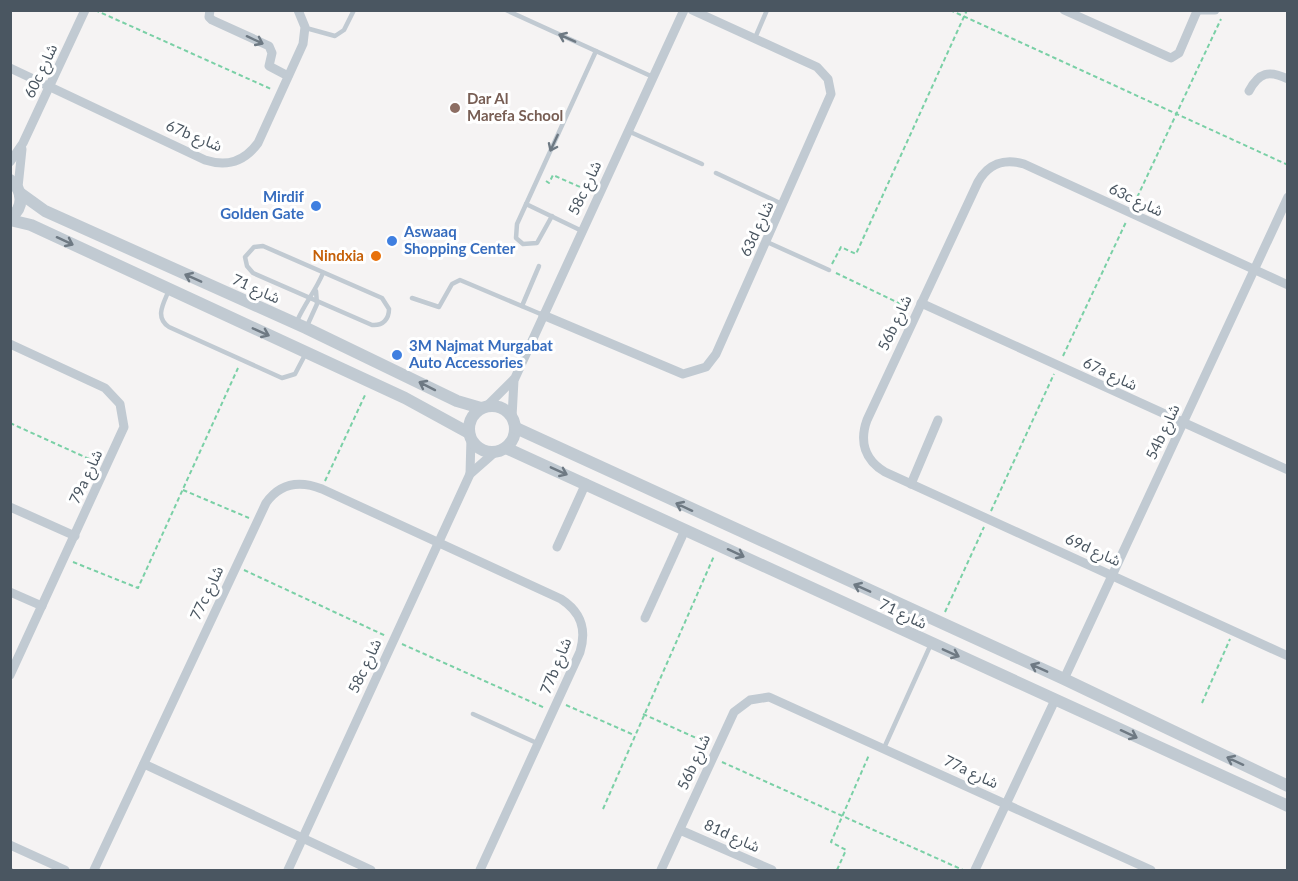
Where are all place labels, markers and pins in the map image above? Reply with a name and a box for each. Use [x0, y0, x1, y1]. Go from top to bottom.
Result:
place label: Dar Al Marefa School [467, 89, 563, 124]
marker: Dar Al Marefa School [448, 101, 462, 115]
place label: Mirdif Golden Gate [220, 187, 305, 222]
marker: Mirdif Golden Gate [309, 199, 323, 213]
place label: Aswaaq Shopping Center [403, 222, 516, 257]
marker: Aswaaq Shopping Center [385, 234, 399, 248]
place label: Nindxia [313, 246, 364, 264]
marker: Nindxia [369, 249, 383, 263]
place label: 3M Najmat Murgabat Auto Accessories [408, 336, 553, 371]
marker: 3M Najmat Murgabat Auto Accessories [390, 348, 404, 362]

